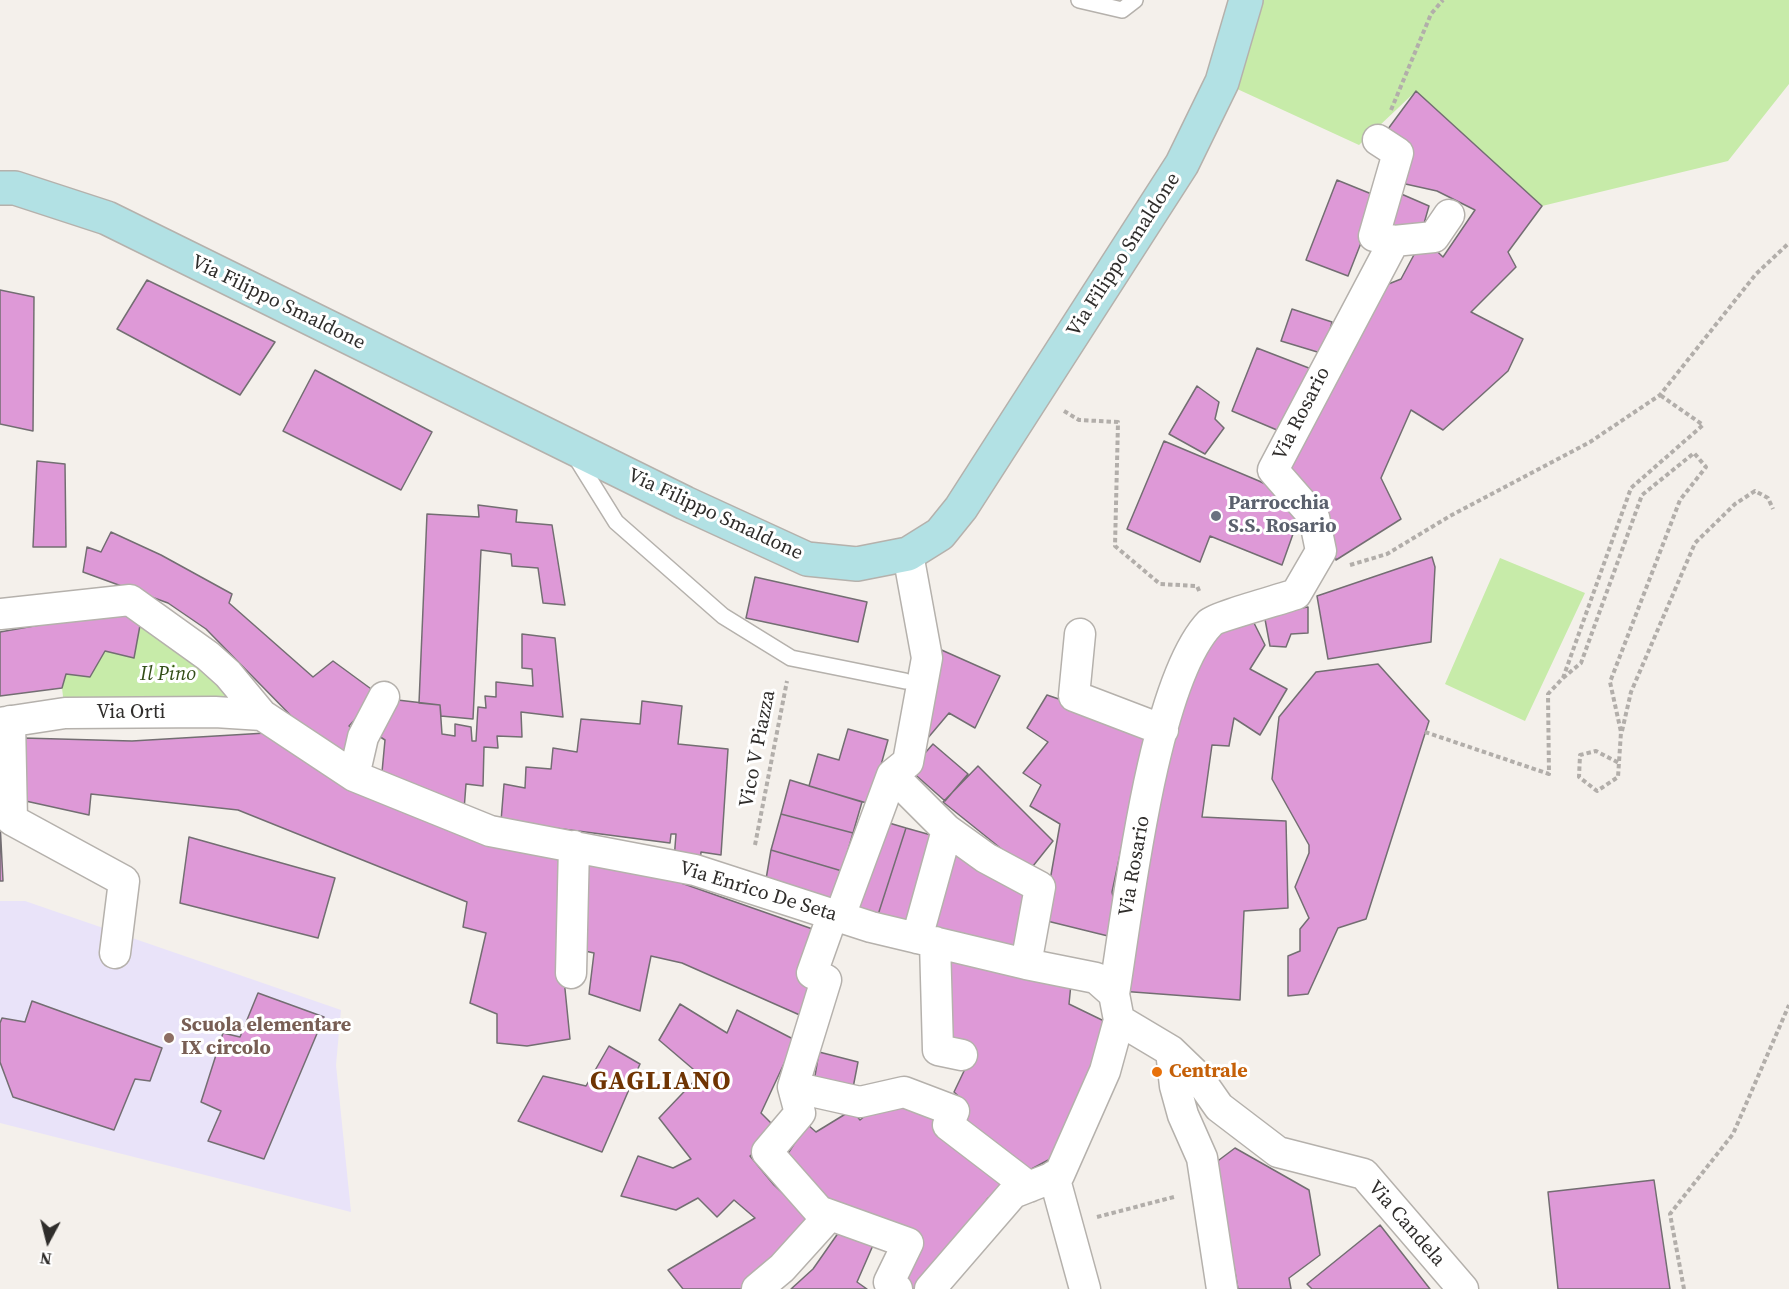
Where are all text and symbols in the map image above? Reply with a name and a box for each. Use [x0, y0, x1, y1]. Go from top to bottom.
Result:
street label: Via Filippo Smaldone [1062, 169, 1186, 341]
street label: Via Filippo Smaldone [187, 250, 369, 356]
street label: Via Rosario [1268, 363, 1336, 465]
street label: Via Filippo Smaldone [624, 464, 806, 566]
place label: Parrocchia S.S. Rosario [1228, 492, 1336, 539]
marker: Parrocchia S.S. Rosario [1209, 509, 1223, 523]
park label: Il Pino [140, 663, 196, 687]
street label: Vico V Piazza [735, 688, 781, 810]
street label: Via Orti [96, 701, 166, 725]
street label: Via Rosario [1114, 814, 1156, 918]
street label: Via Enrico De Seta [676, 857, 840, 927]
place label: Scuola elementare IX circolo [181, 1014, 351, 1061]
marker: Scuola elementare IX circolo [162, 1031, 176, 1045]
place label: Centrale [1169, 1060, 1248, 1084]
marker: Centrale [1150, 1065, 1164, 1079]
district label: GAGLIANO [590, 1066, 732, 1098]
street label: Via Candela [1362, 1176, 1450, 1272]
north arrow [18, 1211, 78, 1271]
text: N [39, 1247, 53, 1270]

